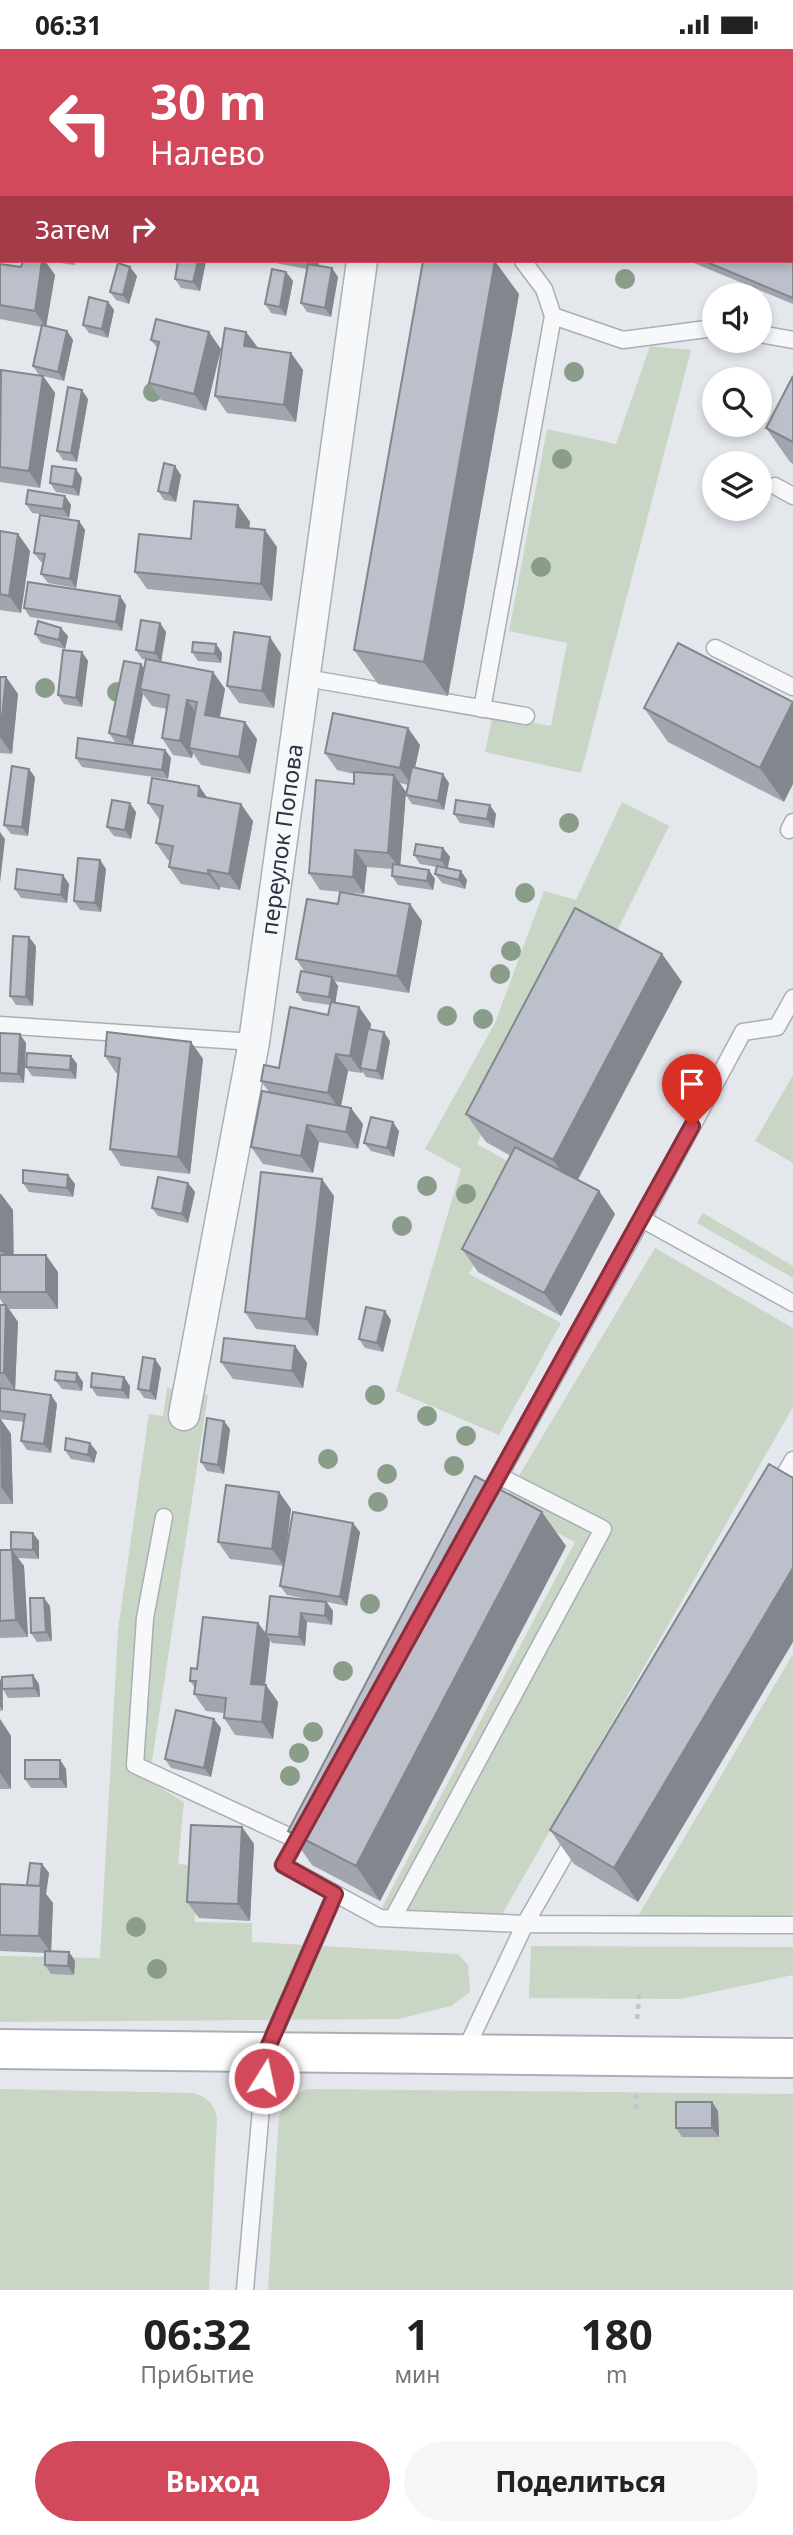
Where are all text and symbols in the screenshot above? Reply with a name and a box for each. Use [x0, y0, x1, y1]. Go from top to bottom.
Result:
text: 06:31 [35, 7, 102, 43]
text: 30 m [150, 68, 267, 134]
icon: left [35, 77, 126, 168]
text: Налево [150, 131, 265, 174]
icon: right [124, 210, 162, 248]
text: Затем [35, 211, 110, 247]
map controls [702, 283, 772, 521]
button: sound [702, 283, 772, 353]
button: search [702, 367, 772, 437]
button: layers [702, 451, 772, 521]
street label: переулок Попова [252, 742, 310, 937]
pin [662, 1054, 722, 1126]
icon: arrive [673, 1065, 711, 1103]
position arrow [227, 2041, 301, 2115]
text: 06:32 [143, 2305, 251, 2362]
text: 1 [405, 2305, 429, 2362]
text: 180 [581, 2305, 653, 2362]
text: Прибытие [140, 2358, 254, 2390]
text: мин [394, 2358, 440, 2390]
text: m [606, 2358, 628, 2390]
button: Выход [35, 2441, 390, 2521]
button: Поделиться [404, 2441, 758, 2521]

